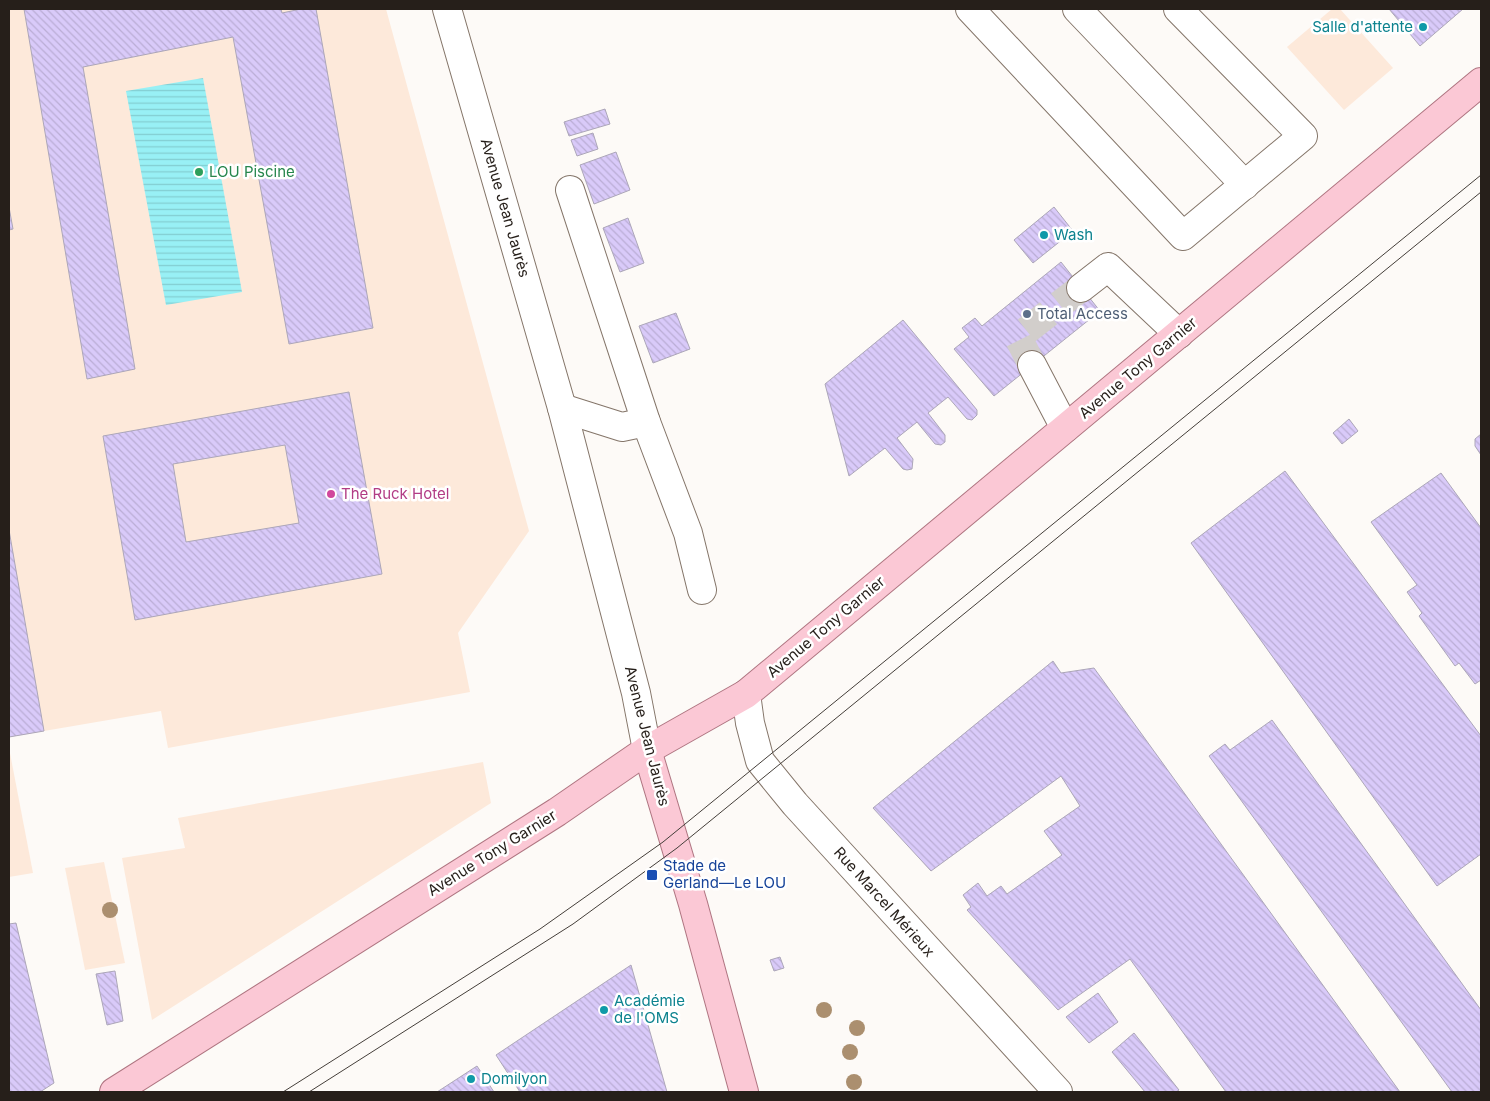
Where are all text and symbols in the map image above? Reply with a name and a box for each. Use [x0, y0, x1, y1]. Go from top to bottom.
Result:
place label: Salle d'attente [1312, 17, 1413, 36]
marker: Salle d'attente [1417, 21, 1429, 33]
street label: Avenue Jean Jaurès [477, 136, 534, 280]
place label: LOU Piscine [209, 162, 295, 181]
marker: LOU Piscine [193, 166, 205, 178]
place label: Wash [1054, 225, 1093, 244]
marker: Wash [1038, 229, 1050, 241]
place label: Total Access [1037, 304, 1128, 323]
marker: Total Access [1021, 308, 1033, 320]
street label: Avenue Tony Garnier [1075, 313, 1201, 422]
place label: The Ruck Hotel [341, 484, 449, 503]
marker: The Ruck Hotel [325, 488, 337, 500]
street label: Avenue Tony Garnier [763, 572, 889, 681]
street label: Avenue Jean Jaurès [621, 664, 674, 808]
street label: Avenue Tony Garnier [424, 805, 560, 900]
street label: Rue Marcel Mérieux [830, 843, 939, 961]
place label: Stade de Gerland—Le LOU [663, 856, 786, 892]
marker: Stade de Gerland—Le LOU [645, 868, 659, 882]
place label: Académie de l'OMS [614, 991, 685, 1027]
marker: Académie de l'OMS [598, 1004, 610, 1016]
place label: Domilyon [481, 1069, 547, 1088]
marker: Domilyon [465, 1073, 477, 1085]

